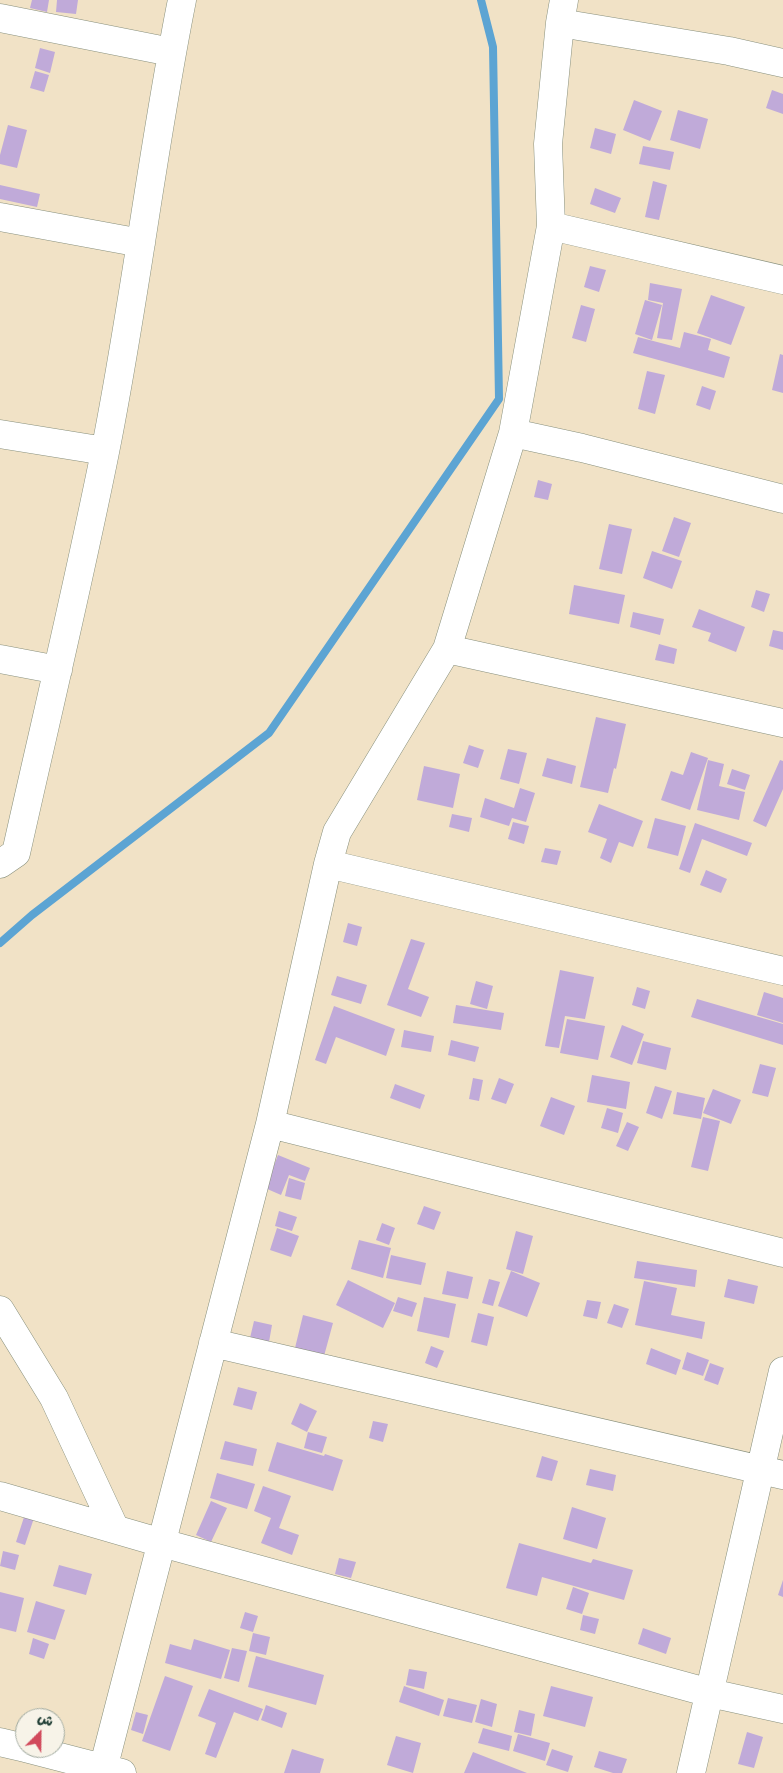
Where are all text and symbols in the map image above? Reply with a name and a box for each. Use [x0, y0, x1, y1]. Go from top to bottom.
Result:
text: ش [34, 1707, 57, 1733]
north arrow [15, 1708, 65, 1758]

